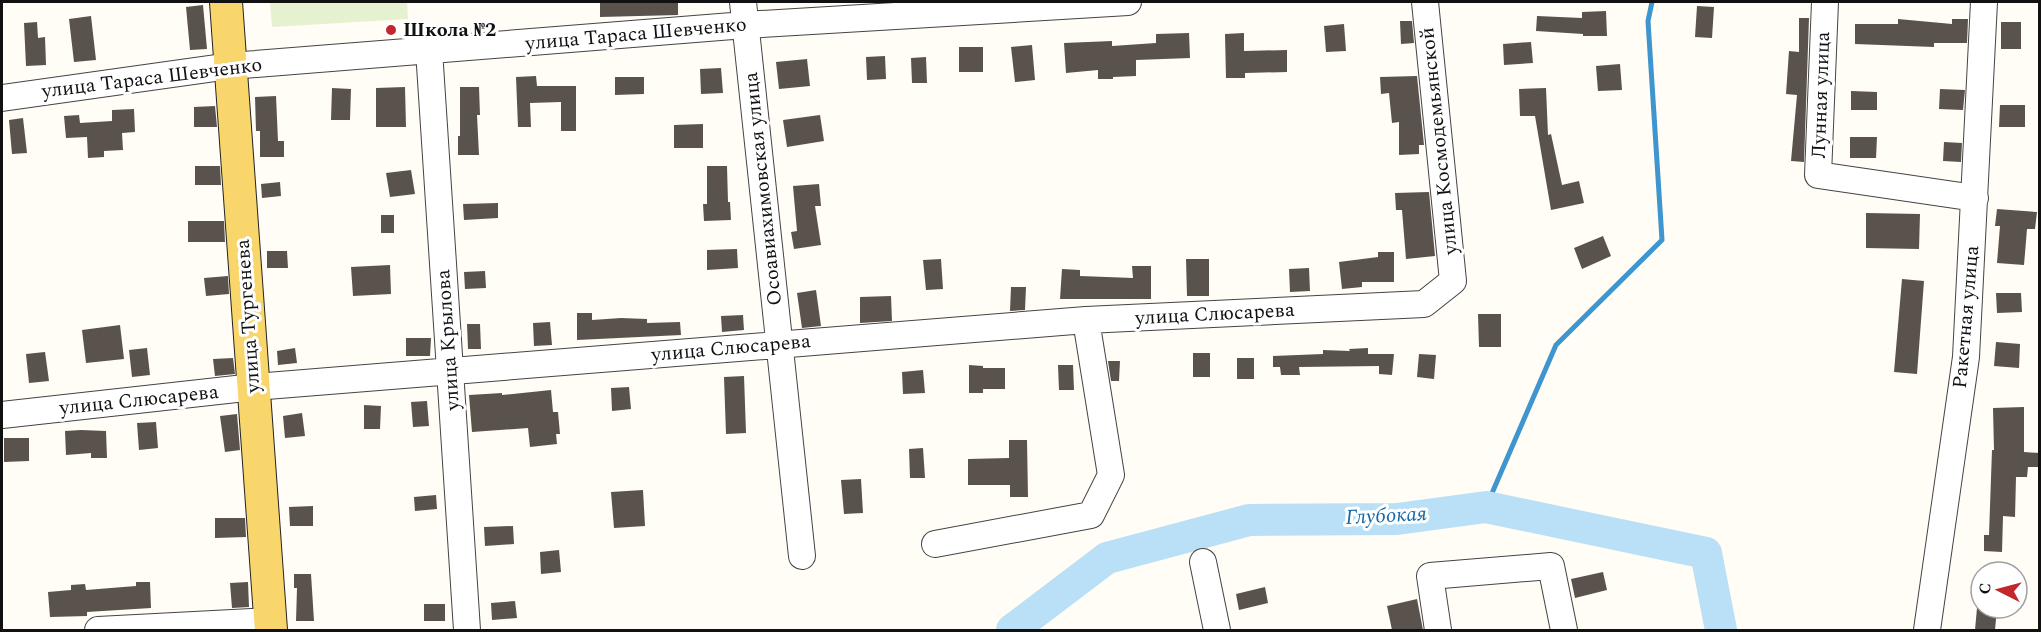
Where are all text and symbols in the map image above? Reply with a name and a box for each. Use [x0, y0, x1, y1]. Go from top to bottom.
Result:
street label: улица Тараса Шевченко [523, 9, 748, 59]
place label: Школа №2 [403, 15, 496, 45]
marker: Школа №2 [384, 23, 398, 37]
street label: улица Космодемьянской [1412, 26, 1466, 257]
street label: Лунная улица [1804, 31, 1838, 159]
street label: улица Тараса Шевченко [39, 50, 264, 107]
street label: Осоавиахимовская улица [736, 70, 790, 307]
street label: улица Тургенева [228, 238, 268, 395]
street label: Ракетная улица [1945, 244, 1987, 390]
street label: улица Крылова [428, 268, 468, 413]
street label: улица Слюсарева [1133, 295, 1296, 333]
street label: улица Слюсарева [649, 326, 812, 370]
street label: улица Слюсарева [57, 377, 220, 423]
water label: Глубокая [1344, 498, 1428, 534]
north arrow [1969, 560, 2029, 620]
text: С [1973, 582, 1998, 595]

